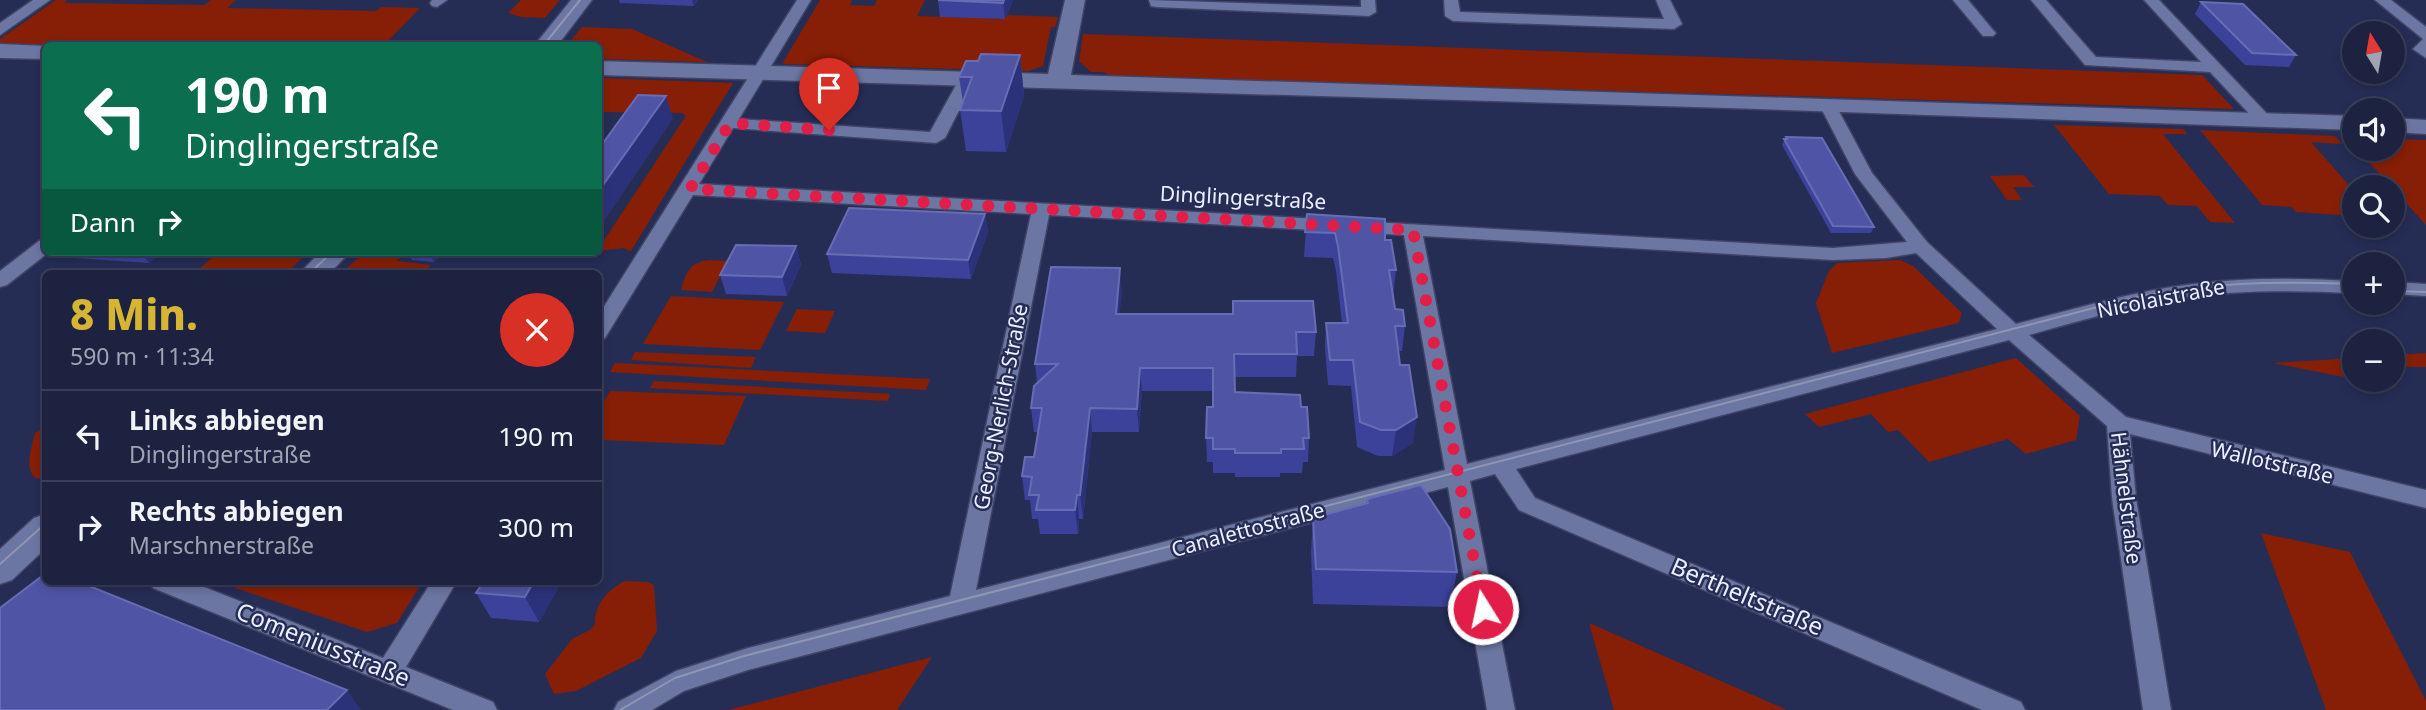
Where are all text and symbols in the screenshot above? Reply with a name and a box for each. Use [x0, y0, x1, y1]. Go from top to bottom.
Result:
north arrow [2342, 21, 2404, 84]
map controls [2342, 21, 2405, 392]
pin [799, 58, 859, 130]
text: 190 m [185, 61, 330, 127]
icon: arrive [810, 69, 848, 107]
icon: left [70, 70, 161, 161]
button: sound [2342, 98, 2405, 161]
text: Dinglingerstraße [185, 124, 439, 167]
button: search [2342, 175, 2405, 238]
street label: Dinglingerstraße [1159, 179, 1327, 215]
icon: right [150, 203, 188, 241]
text: Dann [70, 204, 136, 240]
button: + [2342, 252, 2405, 315]
street label: Nicolaistraße [2095, 272, 2227, 324]
text: 8 Min. [70, 285, 198, 342]
button: close [500, 293, 574, 367]
street label: Georg-Nerlich-Straße [966, 301, 1034, 512]
button: − [2342, 329, 2405, 392]
text: 590 m · 11:34 [70, 340, 214, 372]
text: Links abbiegen [129, 402, 325, 438]
icon: left [70, 417, 108, 455]
text: 190 m [498, 418, 574, 454]
street label: Hähnelstraße [2105, 430, 2149, 566]
street label: Wallotstraße [2208, 434, 2336, 490]
text: Dinglingerstraße [129, 438, 312, 470]
text: Rechts abbiegen [129, 493, 344, 529]
street label: Canalettostraße [1168, 495, 1328, 563]
icon: right [70, 508, 108, 546]
text: 300 m [498, 509, 574, 545]
text: Marschnerstraße [129, 529, 314, 561]
street label: Bertheltstraße [1666, 549, 1829, 643]
position arrow [1446, 572, 1520, 646]
street label: Comeniusstraße [232, 594, 415, 694]

